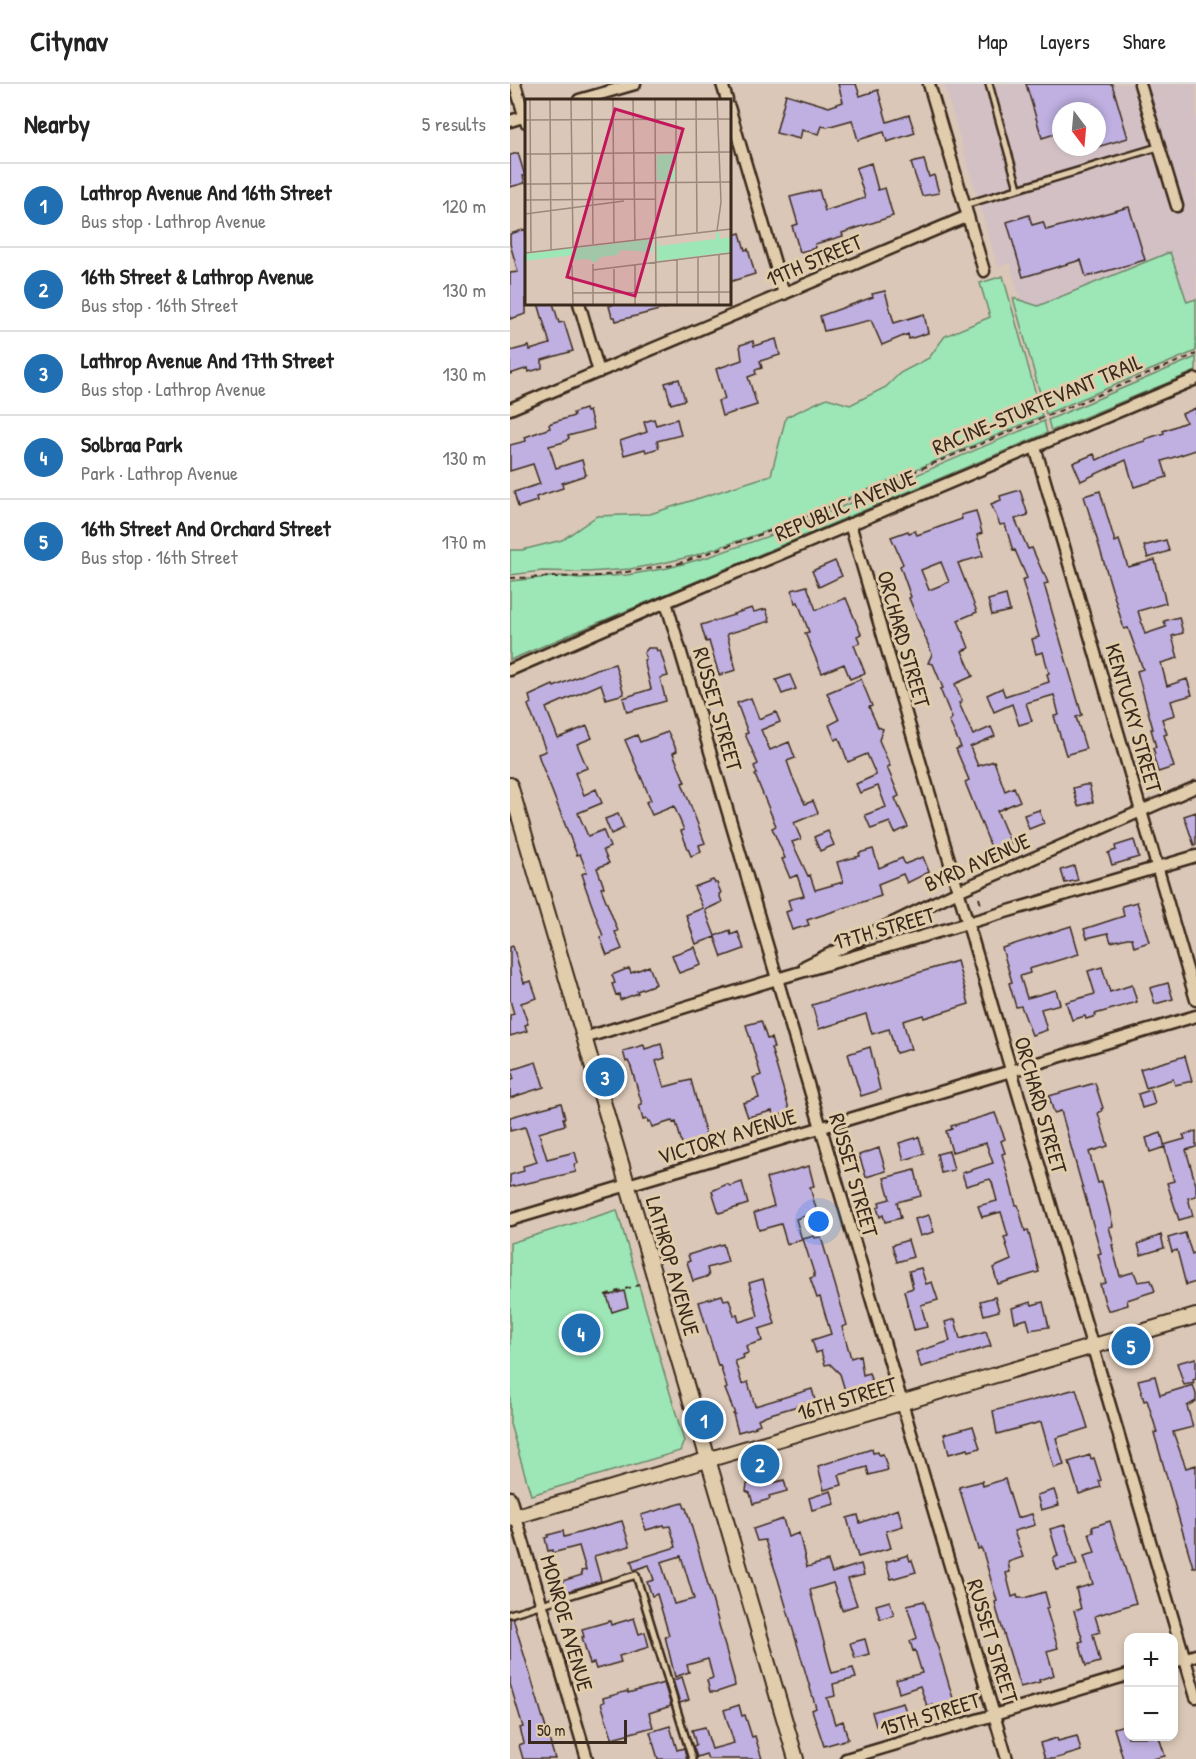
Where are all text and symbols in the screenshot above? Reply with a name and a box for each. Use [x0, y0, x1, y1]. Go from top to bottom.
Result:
text: Citynav [30, 22, 108, 60]
text: Map [978, 27, 1007, 56]
text: Layers [1040, 27, 1090, 56]
text: Share [1123, 27, 1166, 56]
inset map [525, 99, 730, 304]
north arrow [1052, 102, 1106, 156]
text: Nearby [24, 106, 90, 141]
text: 5 results [422, 110, 486, 137]
text: Lathrop Avenue And 16th Street [81, 177, 331, 207]
text: 1 [40, 192, 47, 219]
text: 120 m [442, 192, 486, 219]
text: Bus stop · Lathrop Avenue [81, 207, 266, 234]
street label: 19TH STREET [761, 226, 867, 294]
text: 16th Street & Lathrop Avenue [81, 261, 314, 291]
text: 2 [39, 276, 48, 303]
text: 130 m [443, 276, 486, 303]
text: Bus stop · 16th Street [81, 291, 238, 318]
text: Lathrop Avenue And 17th Street [81, 345, 334, 375]
street label: RACINE-STURTEVANT TRAIL [927, 346, 1147, 462]
text: 3 [39, 360, 48, 387]
text: 130 m [443, 360, 486, 387]
text: Bus stop · Lathrop Avenue [81, 375, 266, 402]
text: Solbraa Park [81, 429, 182, 459]
text: 4 [40, 444, 47, 471]
text: 130 m [443, 444, 486, 471]
text: Park · Lathrop Avenue [81, 459, 238, 486]
street label: REPUBLIC AVENUE [770, 462, 920, 548]
text: 16th Street And Orchard Street [81, 513, 331, 543]
text: 5 [39, 528, 48, 555]
text: 170 m [442, 528, 486, 555]
text: Bus stop · 16th Street [81, 543, 238, 570]
street label: ORCHARD STREET [870, 567, 938, 712]
street label: KENTUCKY STREET [1098, 640, 1170, 797]
street label: RUSSET STREET [686, 644, 750, 775]
street label: BYRD AVENUE [919, 825, 1035, 899]
street label: 17TH STREET [830, 899, 939, 957]
street label: ORCHARD STREET [1007, 1033, 1075, 1178]
pin: 3 [586, 1054, 625, 1100]
street label: VICTORY AVENUE [654, 1101, 800, 1171]
street label: RUSSET STREET [822, 1110, 886, 1241]
street label: LATHROP AVENUE [639, 1193, 707, 1339]
your location [804, 1207, 833, 1236]
pin: 4 [562, 1310, 600, 1356]
pin: 5 [1112, 1324, 1150, 1368]
street label: 16TH STREET [794, 1368, 901, 1427]
pin: 1 [684, 1398, 724, 1442]
pin: 2 [740, 1442, 780, 1486]
street label: MONROE AVENUE [533, 1551, 601, 1695]
street label: RUSSET STREET [960, 1576, 1026, 1707]
map controls [1124, 1633, 1178, 1741]
button: + [1124, 1633, 1178, 1687]
street label: 15TH STREET [876, 1684, 984, 1743]
button: − [1124, 1687, 1178, 1741]
scale bar [528, 1717, 627, 1744]
text: 50 m [537, 1719, 566, 1741]

